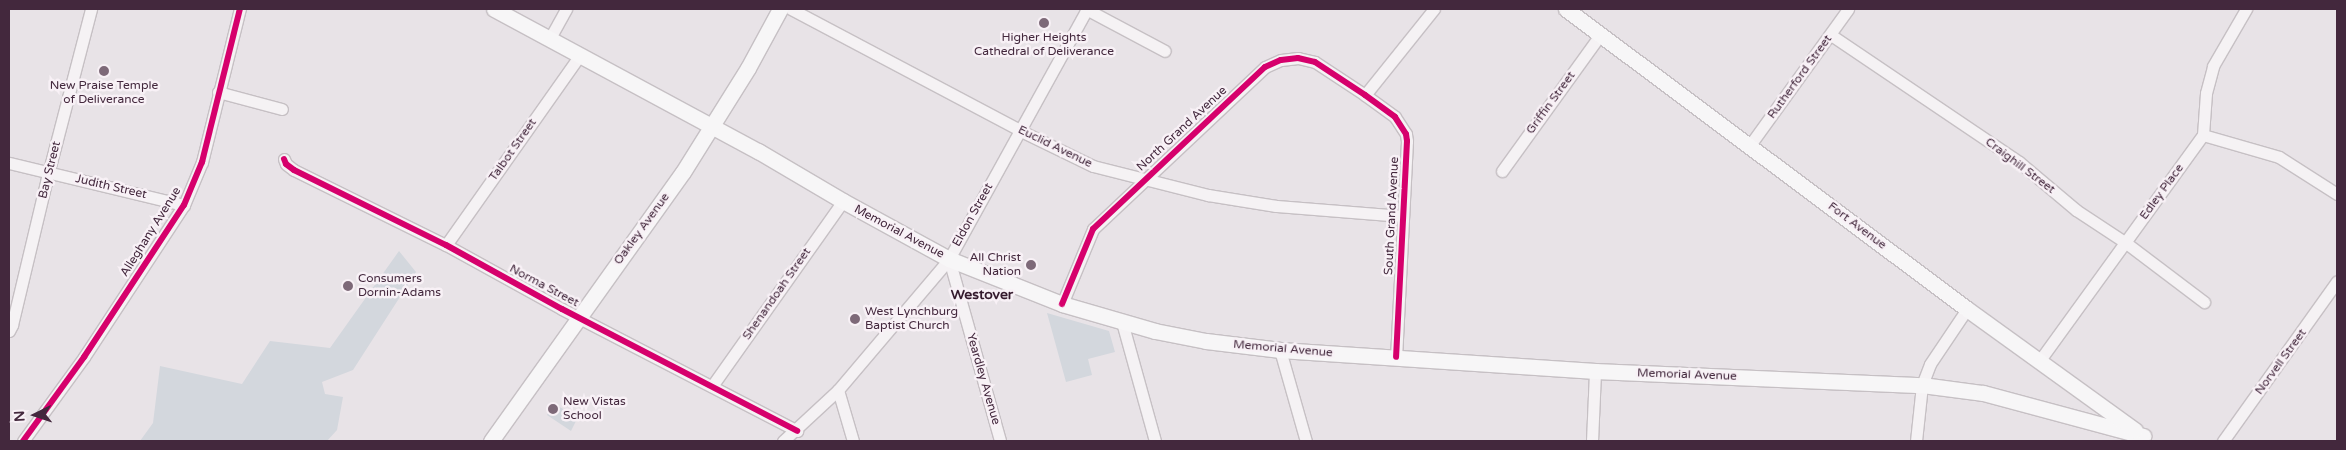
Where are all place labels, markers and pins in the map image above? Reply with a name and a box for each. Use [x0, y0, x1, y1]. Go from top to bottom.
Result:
marker: Higher Heights Cathedral of Deliverance [1038, 17, 1050, 29]
place label: Higher Heights Cathedral of Deliverance [974, 31, 1114, 59]
marker: New Praise Temple of Deliverance [98, 65, 110, 77]
place label: New Praise Temple of Deliverance [50, 79, 158, 107]
place label: All Christ Nation [969, 251, 1021, 279]
marker: All Christ Nation [1025, 259, 1037, 271]
place label: Consumers Dornin-Adams [358, 272, 441, 300]
marker: Consumers Dornin-Adams [342, 280, 354, 292]
place label: West Lynchburg Baptist Church [865, 305, 958, 333]
marker: West Lynchburg Baptist Church [849, 313, 861, 325]
place label: New Vistas School [563, 395, 626, 423]
marker: New Vistas School [547, 403, 559, 415]

